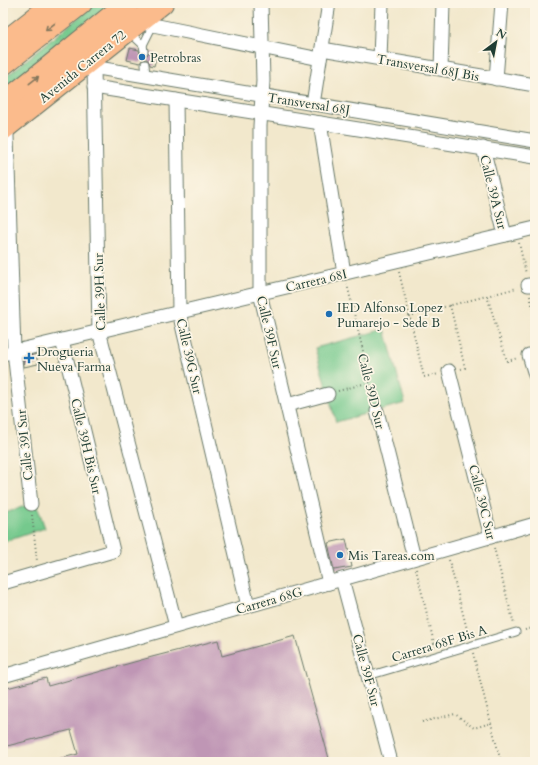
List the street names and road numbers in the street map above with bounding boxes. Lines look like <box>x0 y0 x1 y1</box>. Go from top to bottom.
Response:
street label: Avenida Carrera 72 <box>35 26 130 107</box>
street label: Transversal 68J Bis <box>375 50 480 86</box>
street label: Transversal 68J <box>266 89 351 119</box>
street label: Calle 39A Sur <box>475 153 511 232</box>
street label: Calle 39H Sur <box>90 253 110 331</box>
street label: Carrera 68I <box>284 265 349 297</box>
street label: Calle 39F Sur <box>252 294 286 371</box>
street label: Calle 39G Sur <box>172 317 207 396</box>
street label: Calle 39D Sur <box>353 352 389 431</box>
street label: Calle 39H Bis Sur <box>66 396 106 496</box>
street label: Calle 39I Sur <box>12 408 38 481</box>
street label: Calle 39C Sur <box>464 463 500 542</box>
street label: Carrera 68G <box>234 583 305 619</box>
street label: Carrera 68F Bis A <box>390 621 490 667</box>
street label: Calle 39F Sur <box>348 632 384 709</box>

